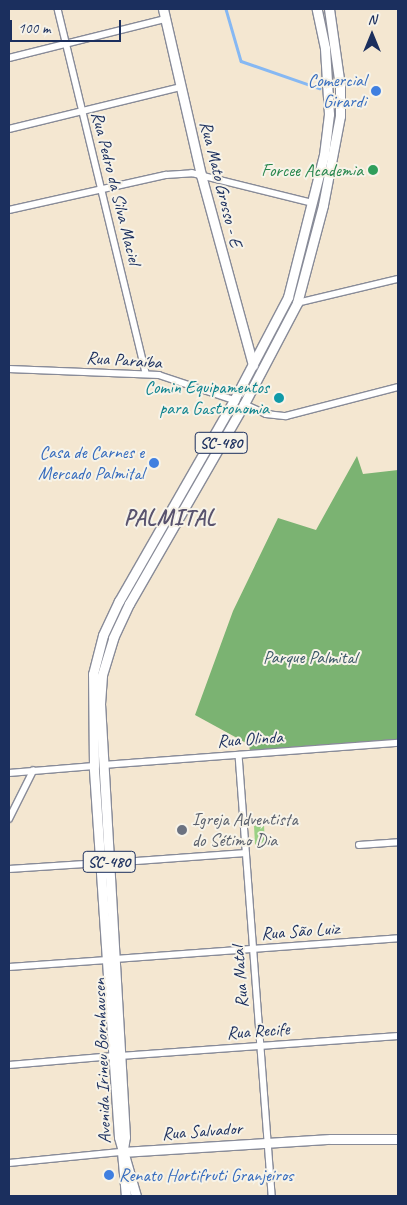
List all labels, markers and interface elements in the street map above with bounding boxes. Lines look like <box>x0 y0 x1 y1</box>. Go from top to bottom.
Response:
scale bar <box>12 10 124 42</box>
north arrow <box>347 10 397 60</box>
text: N <box>368 11 376 28</box>
text: 100 m <box>18 19 50 38</box>
place label: Comercial Girardi <box>308 70 366 112</box>
marker: Comercial Girardi <box>370 85 382 97</box>
street label: Rua Pedro da Silva Maciel <box>86 109 146 267</box>
street label: Rua Mato Grosso - E <box>195 119 247 249</box>
place label: Forcee Academia <box>262 159 363 181</box>
marker: Forcee Academia <box>367 164 379 176</box>
street label: Rua Paraíba <box>86 347 162 373</box>
place label: Comin Equipamentos para Gastronomia <box>145 377 269 419</box>
marker: Comin Equipamentos para Gastronomia <box>273 392 285 404</box>
road number: SC-480 <box>194 429 248 456</box>
place label: Casa de Carnes e Mercado Palmital <box>38 442 144 484</box>
marker: Casa de Carnes e Mercado Palmital <box>148 457 160 469</box>
district label: PALMITAL <box>123 506 217 532</box>
park label: Parque Palmital <box>263 646 357 668</box>
street label: Rua Olinda <box>217 726 283 752</box>
place label: Igreja Adventista do Sétimo Dia <box>192 809 298 852</box>
marker: Igreja Adventista do Sétimo Dia <box>176 824 188 836</box>
road number: SC-480 <box>82 849 136 876</box>
street label: Rua São Luiz <box>261 918 339 944</box>
street label: Rua Natal <box>227 945 253 1009</box>
street label: Avenida Irineu Bornhausen <box>88 978 116 1144</box>
street label: Rua Recife <box>226 1018 290 1044</box>
street label: Rua Salvador <box>161 1117 243 1145</box>
place label: Renato Hortifruti Granjeiros <box>119 1164 294 1186</box>
marker: Renato Hortifruti Granjeiros <box>103 1169 115 1181</box>

